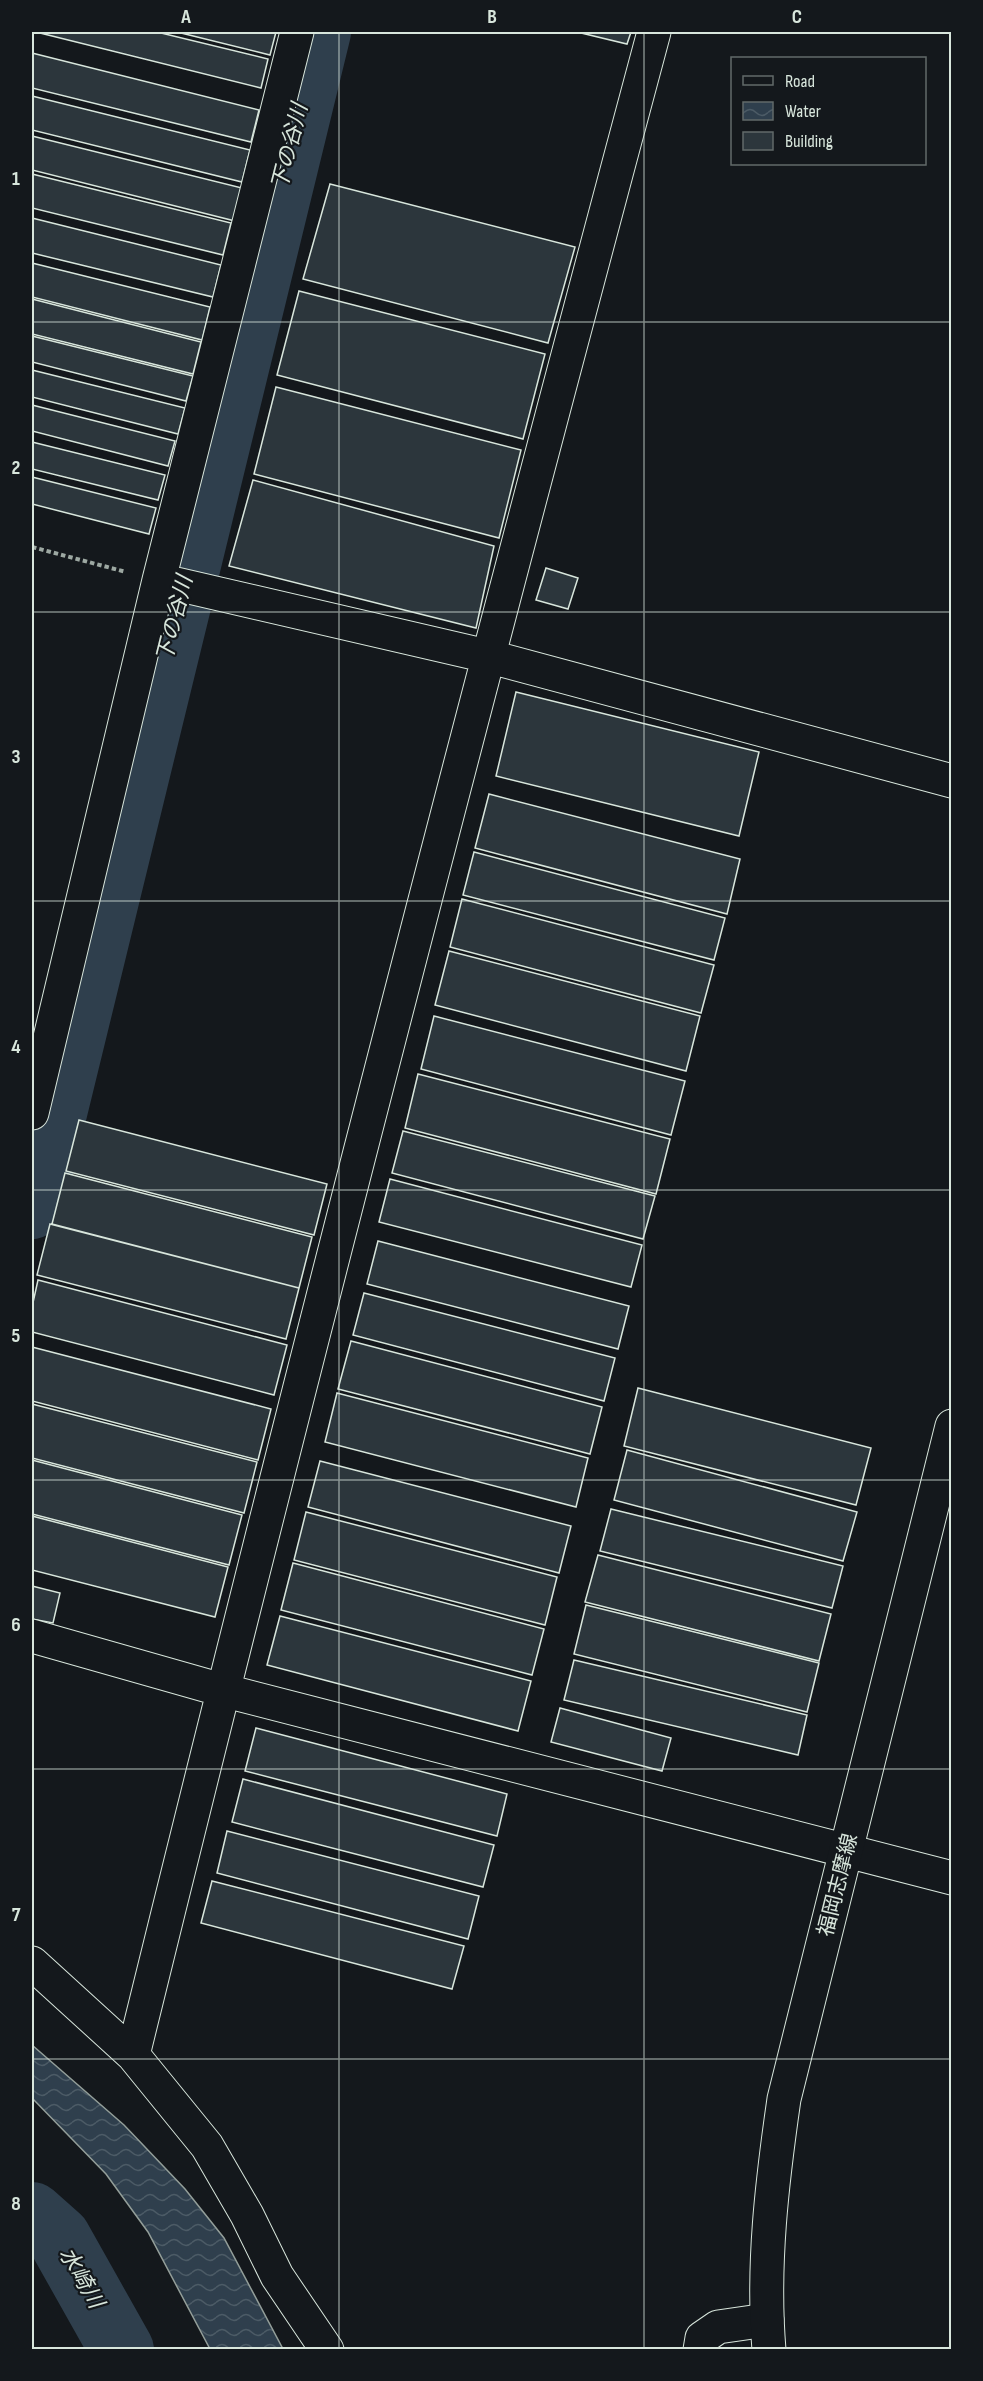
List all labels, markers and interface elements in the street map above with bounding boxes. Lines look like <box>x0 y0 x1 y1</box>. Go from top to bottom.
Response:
text: A <box>180 5 191 29</box>
text: B <box>487 5 497 29</box>
text: C <box>792 5 802 29</box>
legend <box>731 57 926 165</box>
text: Road <box>785 71 815 92</box>
water label: 下の谷川 <box>266 99 314 193</box>
text: Water <box>785 101 821 122</box>
text: Building <box>785 131 833 152</box>
text: 1 <box>12 167 20 191</box>
text: 2 <box>12 456 20 480</box>
water label: 下の谷川 <box>151 571 199 665</box>
text: 3 <box>12 745 21 769</box>
text: 4 <box>11 1035 21 1059</box>
text: 5 <box>12 1324 21 1348</box>
text: 6 <box>11 1613 21 1637</box>
street label: 福岡志摩線 <box>813 1831 863 1939</box>
text: 7 <box>12 1903 21 1927</box>
text: 8 <box>11 2192 21 2216</box>
water label: 水崎川 <box>53 2243 110 2315</box>

